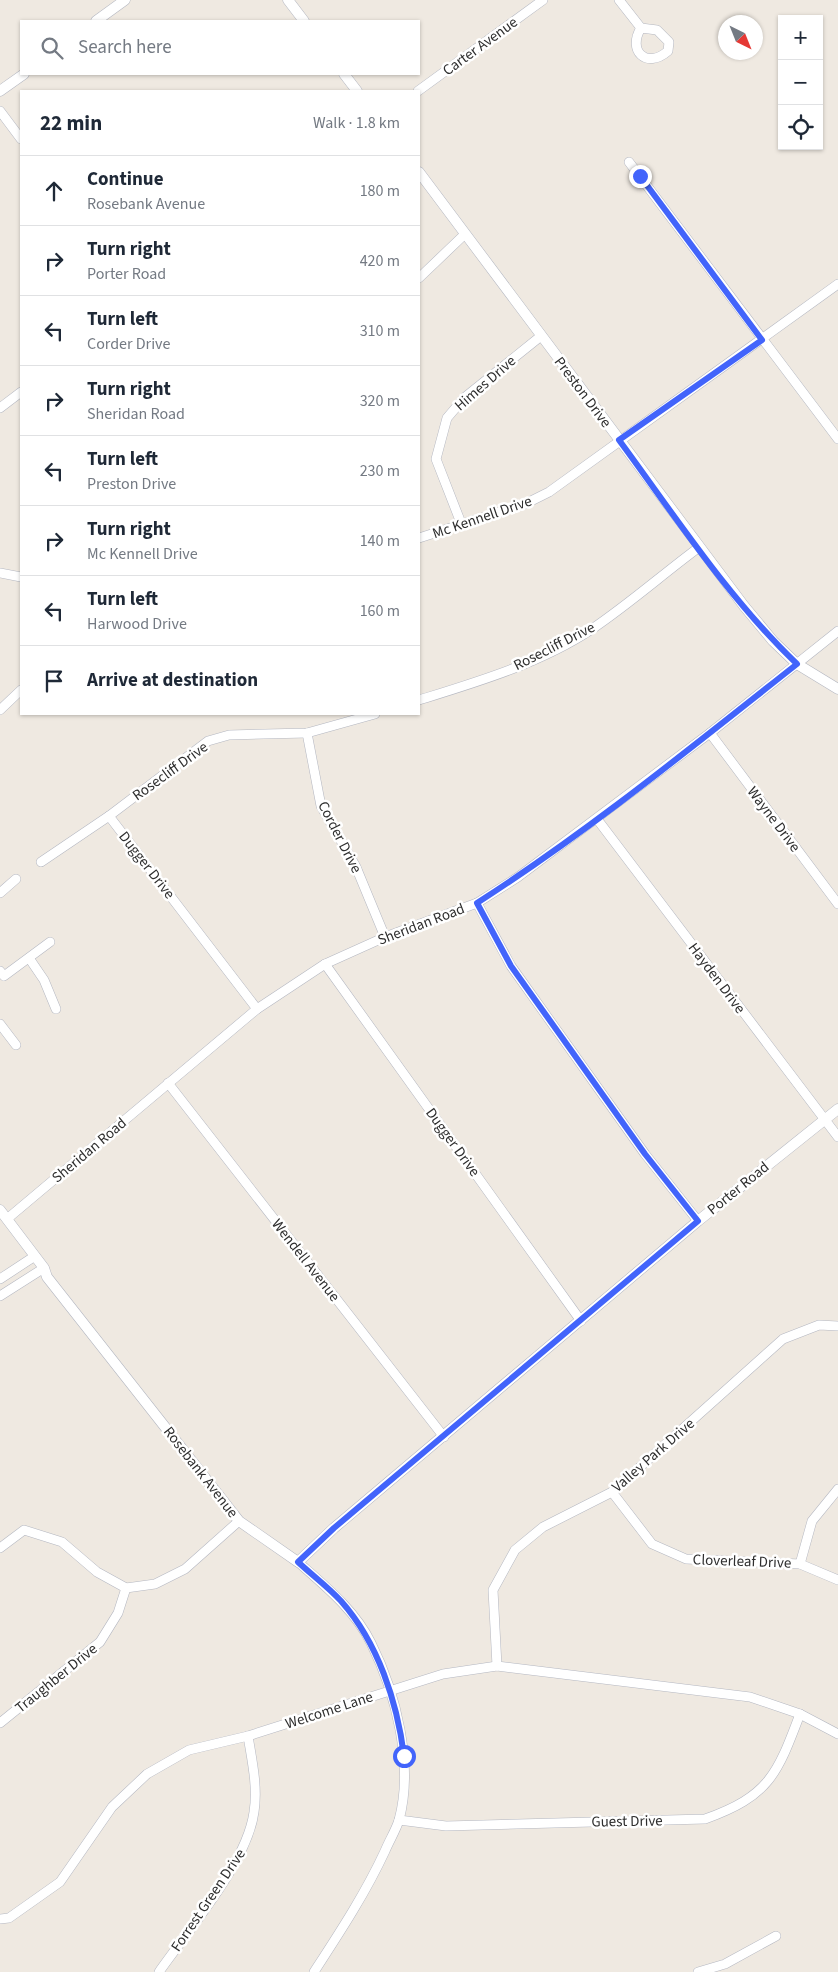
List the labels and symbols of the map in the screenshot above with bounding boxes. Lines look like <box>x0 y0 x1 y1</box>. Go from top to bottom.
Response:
street label: Carter Avenue <box>438 12 522 81</box>
north arrow <box>718 15 763 60</box>
route end <box>629 165 652 188</box>
street label: Himes Drive <box>450 351 521 416</box>
street label: Preston Drive <box>549 353 616 432</box>
street label: Mc Kennell Drive <box>430 491 535 544</box>
street label: Rosecliff Drive <box>510 617 599 676</box>
street label: Rosecliff Drive <box>128 737 212 806</box>
street label: Wayne Drive <box>742 782 805 856</box>
street label: Corder Drive <box>312 798 367 877</box>
street label: Dugger Drive <box>114 827 180 903</box>
street label: Sheridan Road <box>375 898 468 951</box>
street label: Hayden Drive <box>683 939 750 1018</box>
street label: Dugger Drive <box>420 1104 485 1181</box>
street label: Sheridan Road <box>47 1113 131 1188</box>
street label: Porter Road <box>703 1157 774 1220</box>
street label: Wendell Avenue <box>267 1214 345 1306</box>
street label: Valley Park Drive <box>607 1413 699 1497</box>
street label: Rosebank Avenue <box>158 1422 243 1522</box>
street label: Cloverleaf Drive <box>692 1549 792 1574</box>
street label: Traughber Drive <box>11 1639 102 1718</box>
street label: Welcome Lane <box>283 1686 376 1735</box>
route start <box>393 1745 416 1768</box>
street label: Guest Drive <box>591 1810 663 1833</box>
street label: Forrest Green Drive <box>166 1845 251 1956</box>

